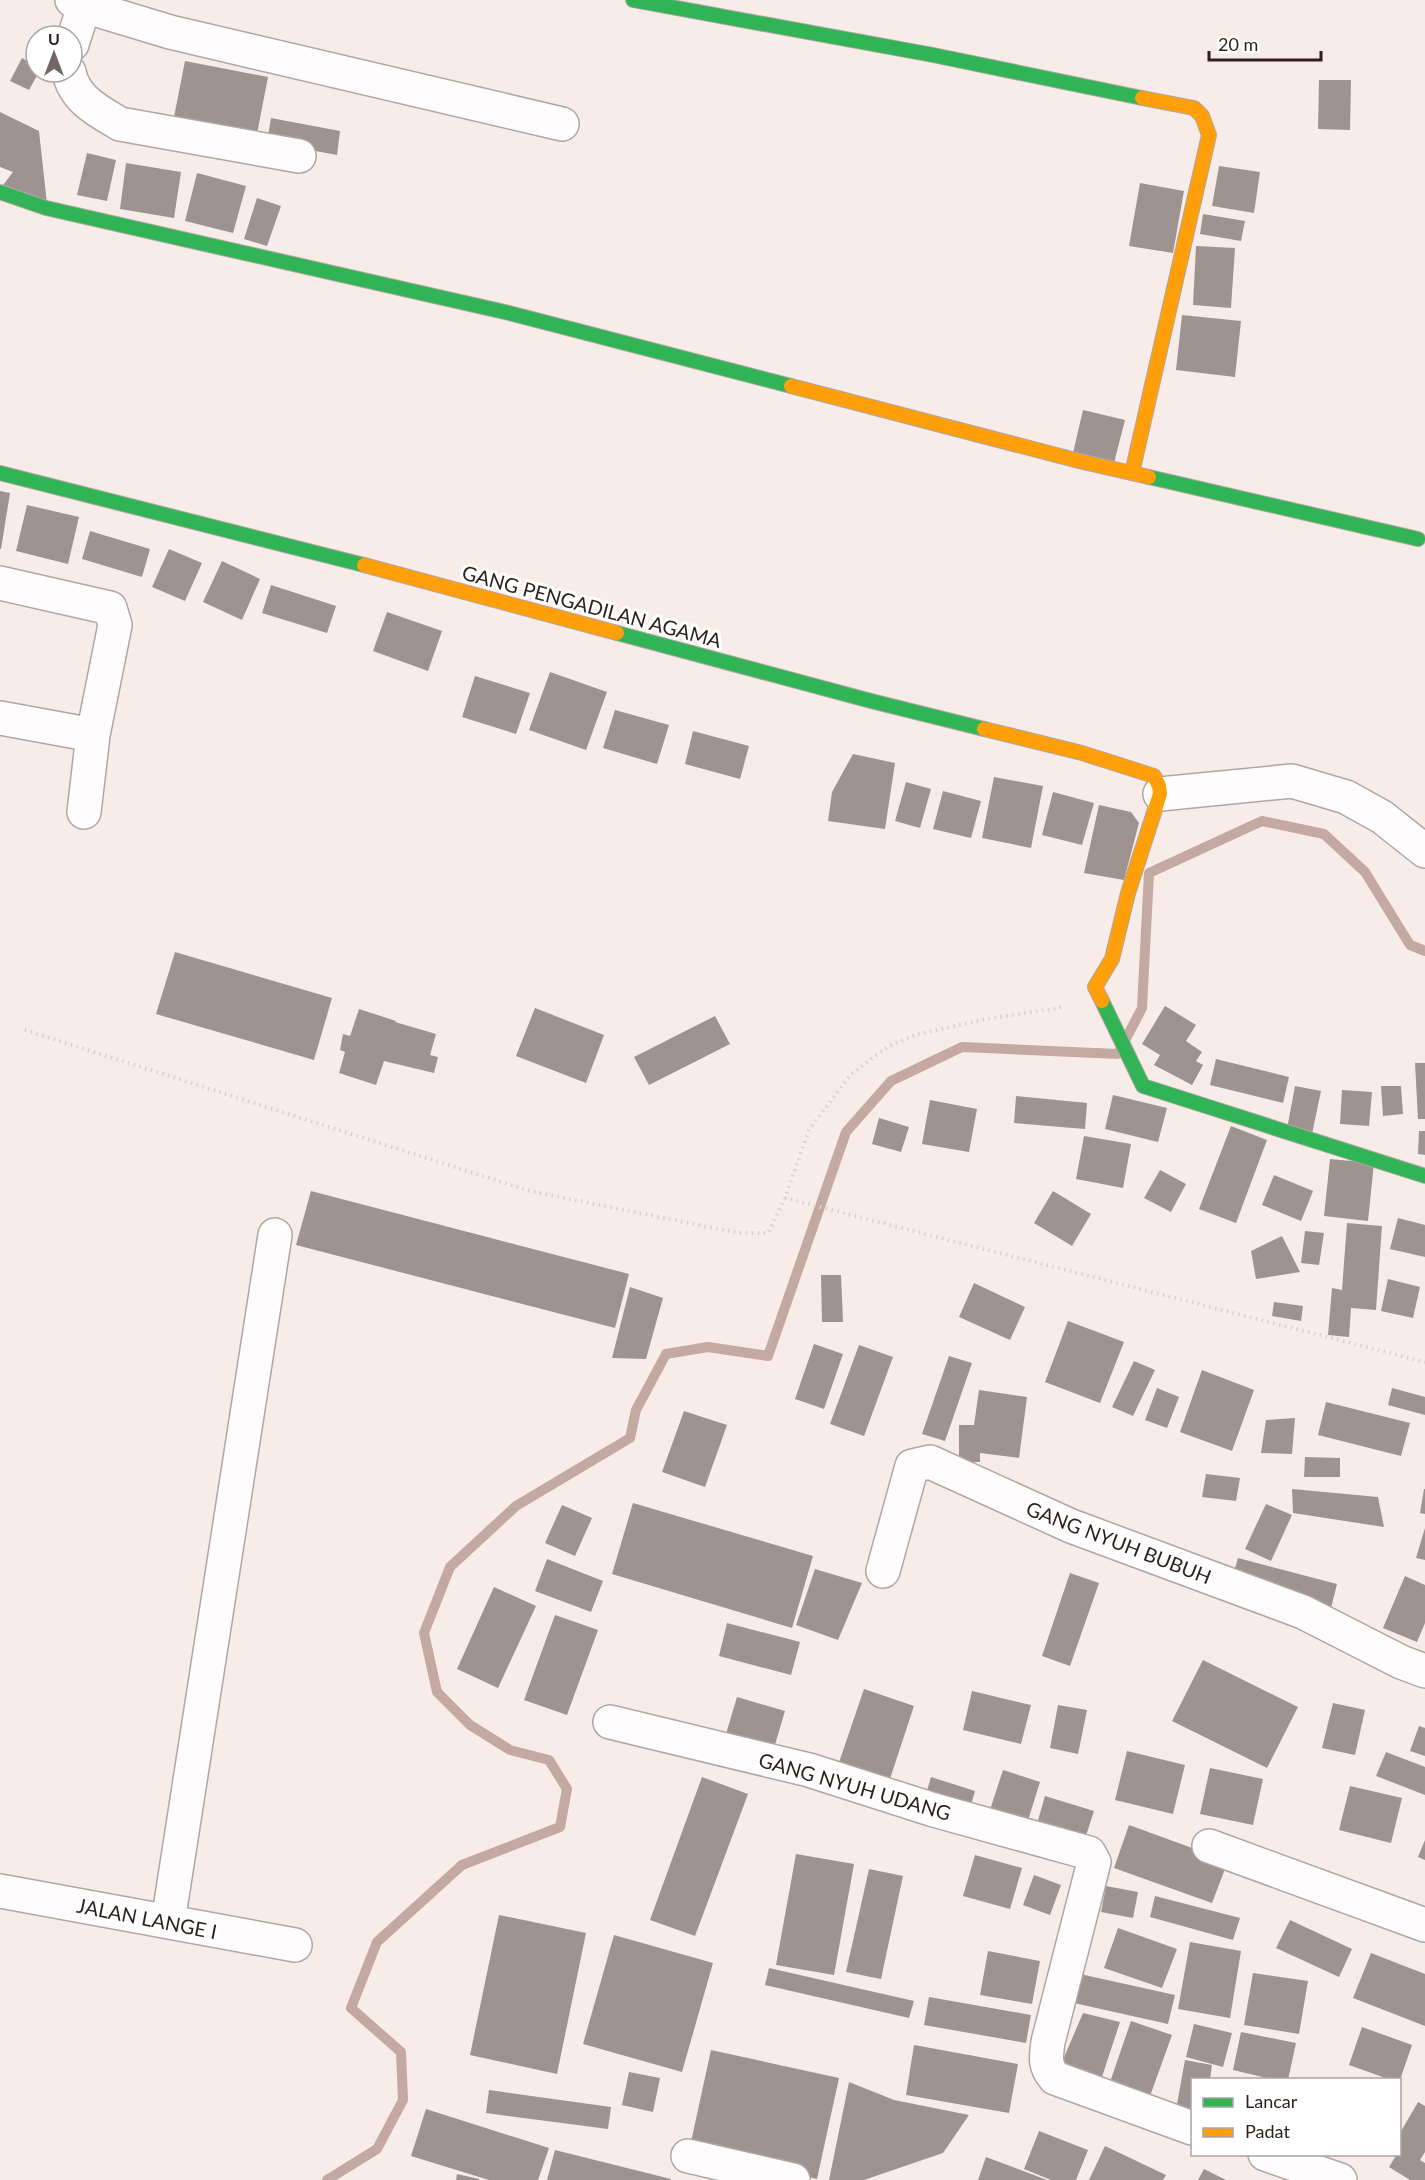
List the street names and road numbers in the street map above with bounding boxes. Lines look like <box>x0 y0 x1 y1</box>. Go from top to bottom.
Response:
street label: GANG PENGADILAN AGAMA <box>460 560 725 652</box>
street label: GANG NYUH BUBUH <box>1023 1496 1215 1588</box>
street label: GANG NYUH UDANG <box>756 1747 954 1825</box>
street label: JALAN LANGE I <box>75 1893 219 1943</box>

